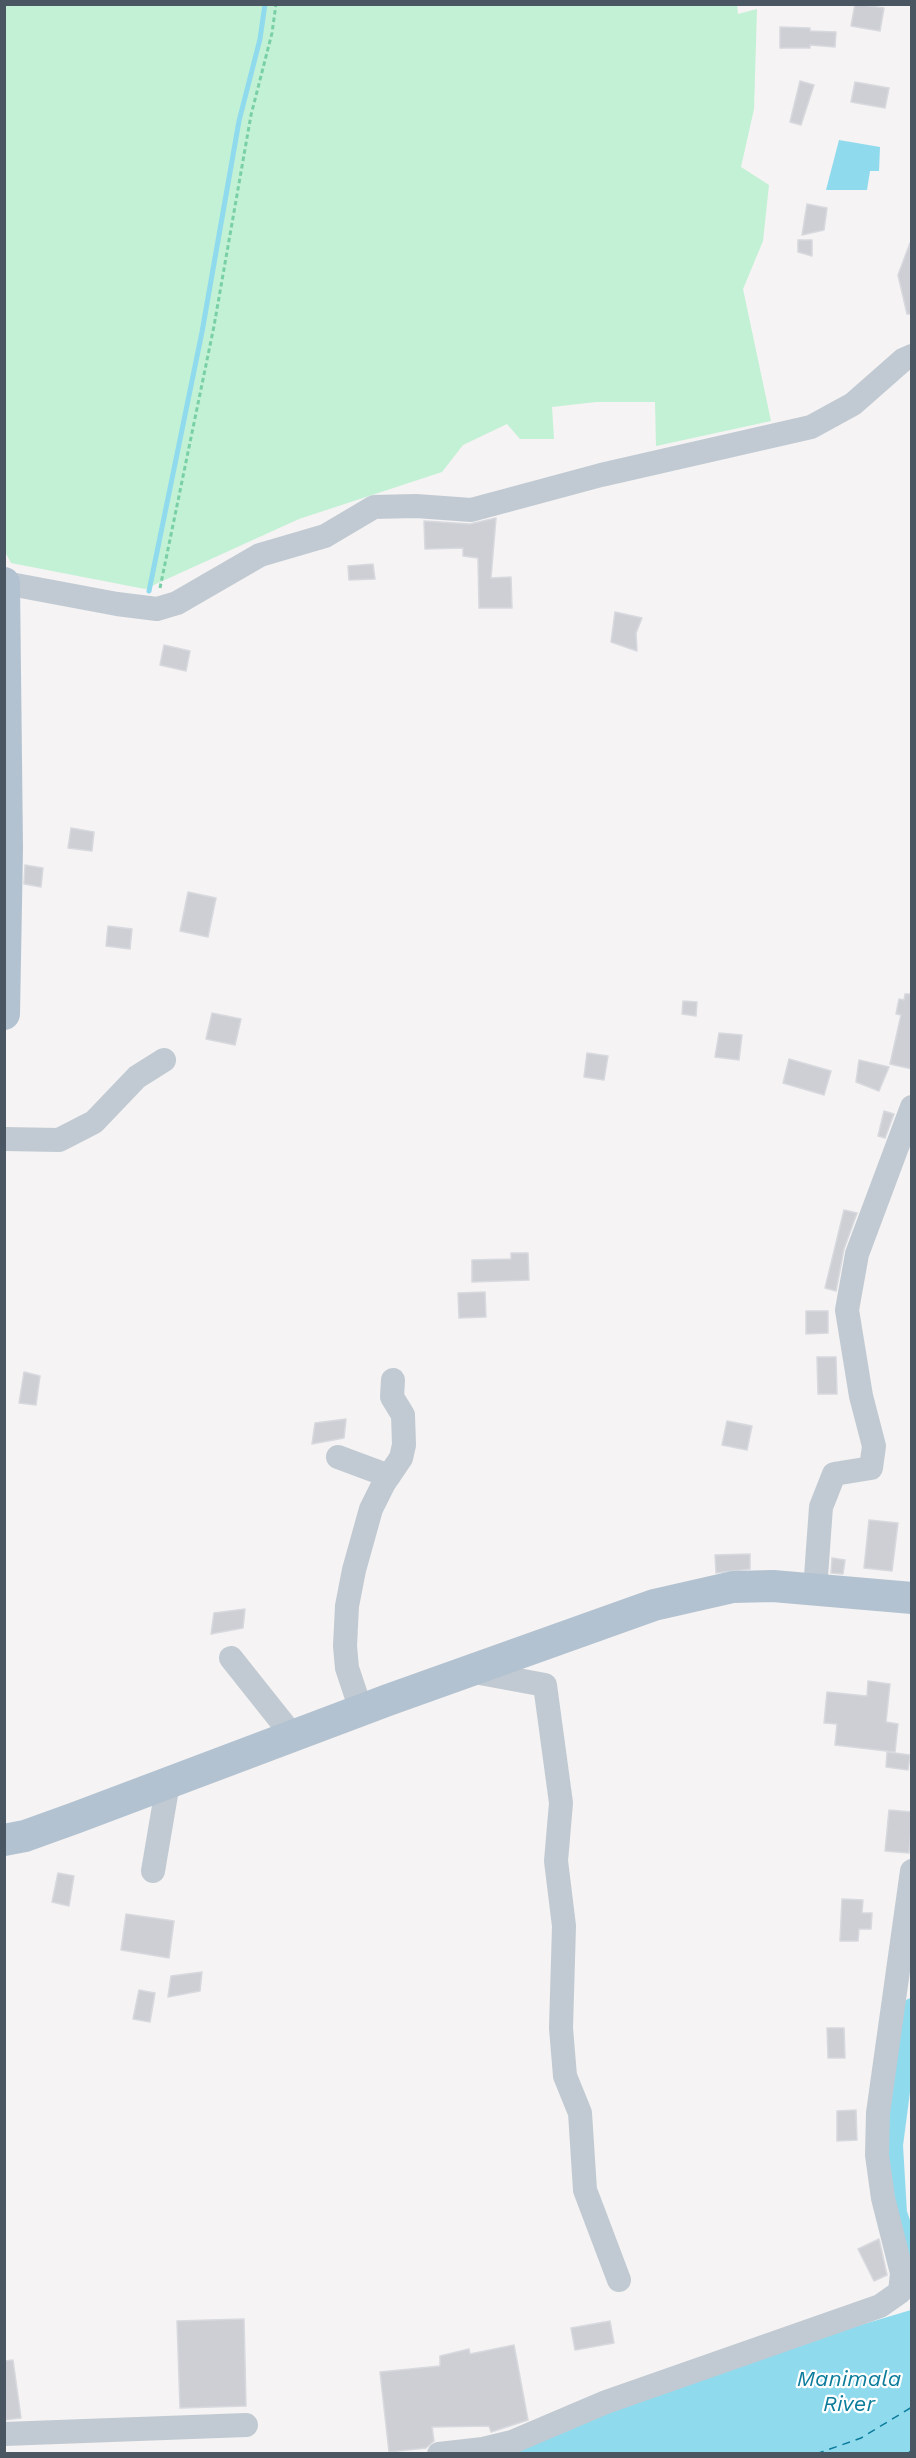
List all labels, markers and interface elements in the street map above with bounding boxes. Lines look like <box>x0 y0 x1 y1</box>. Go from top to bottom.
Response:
water label: Manimala River <box>797 2367 901 2418</box>

